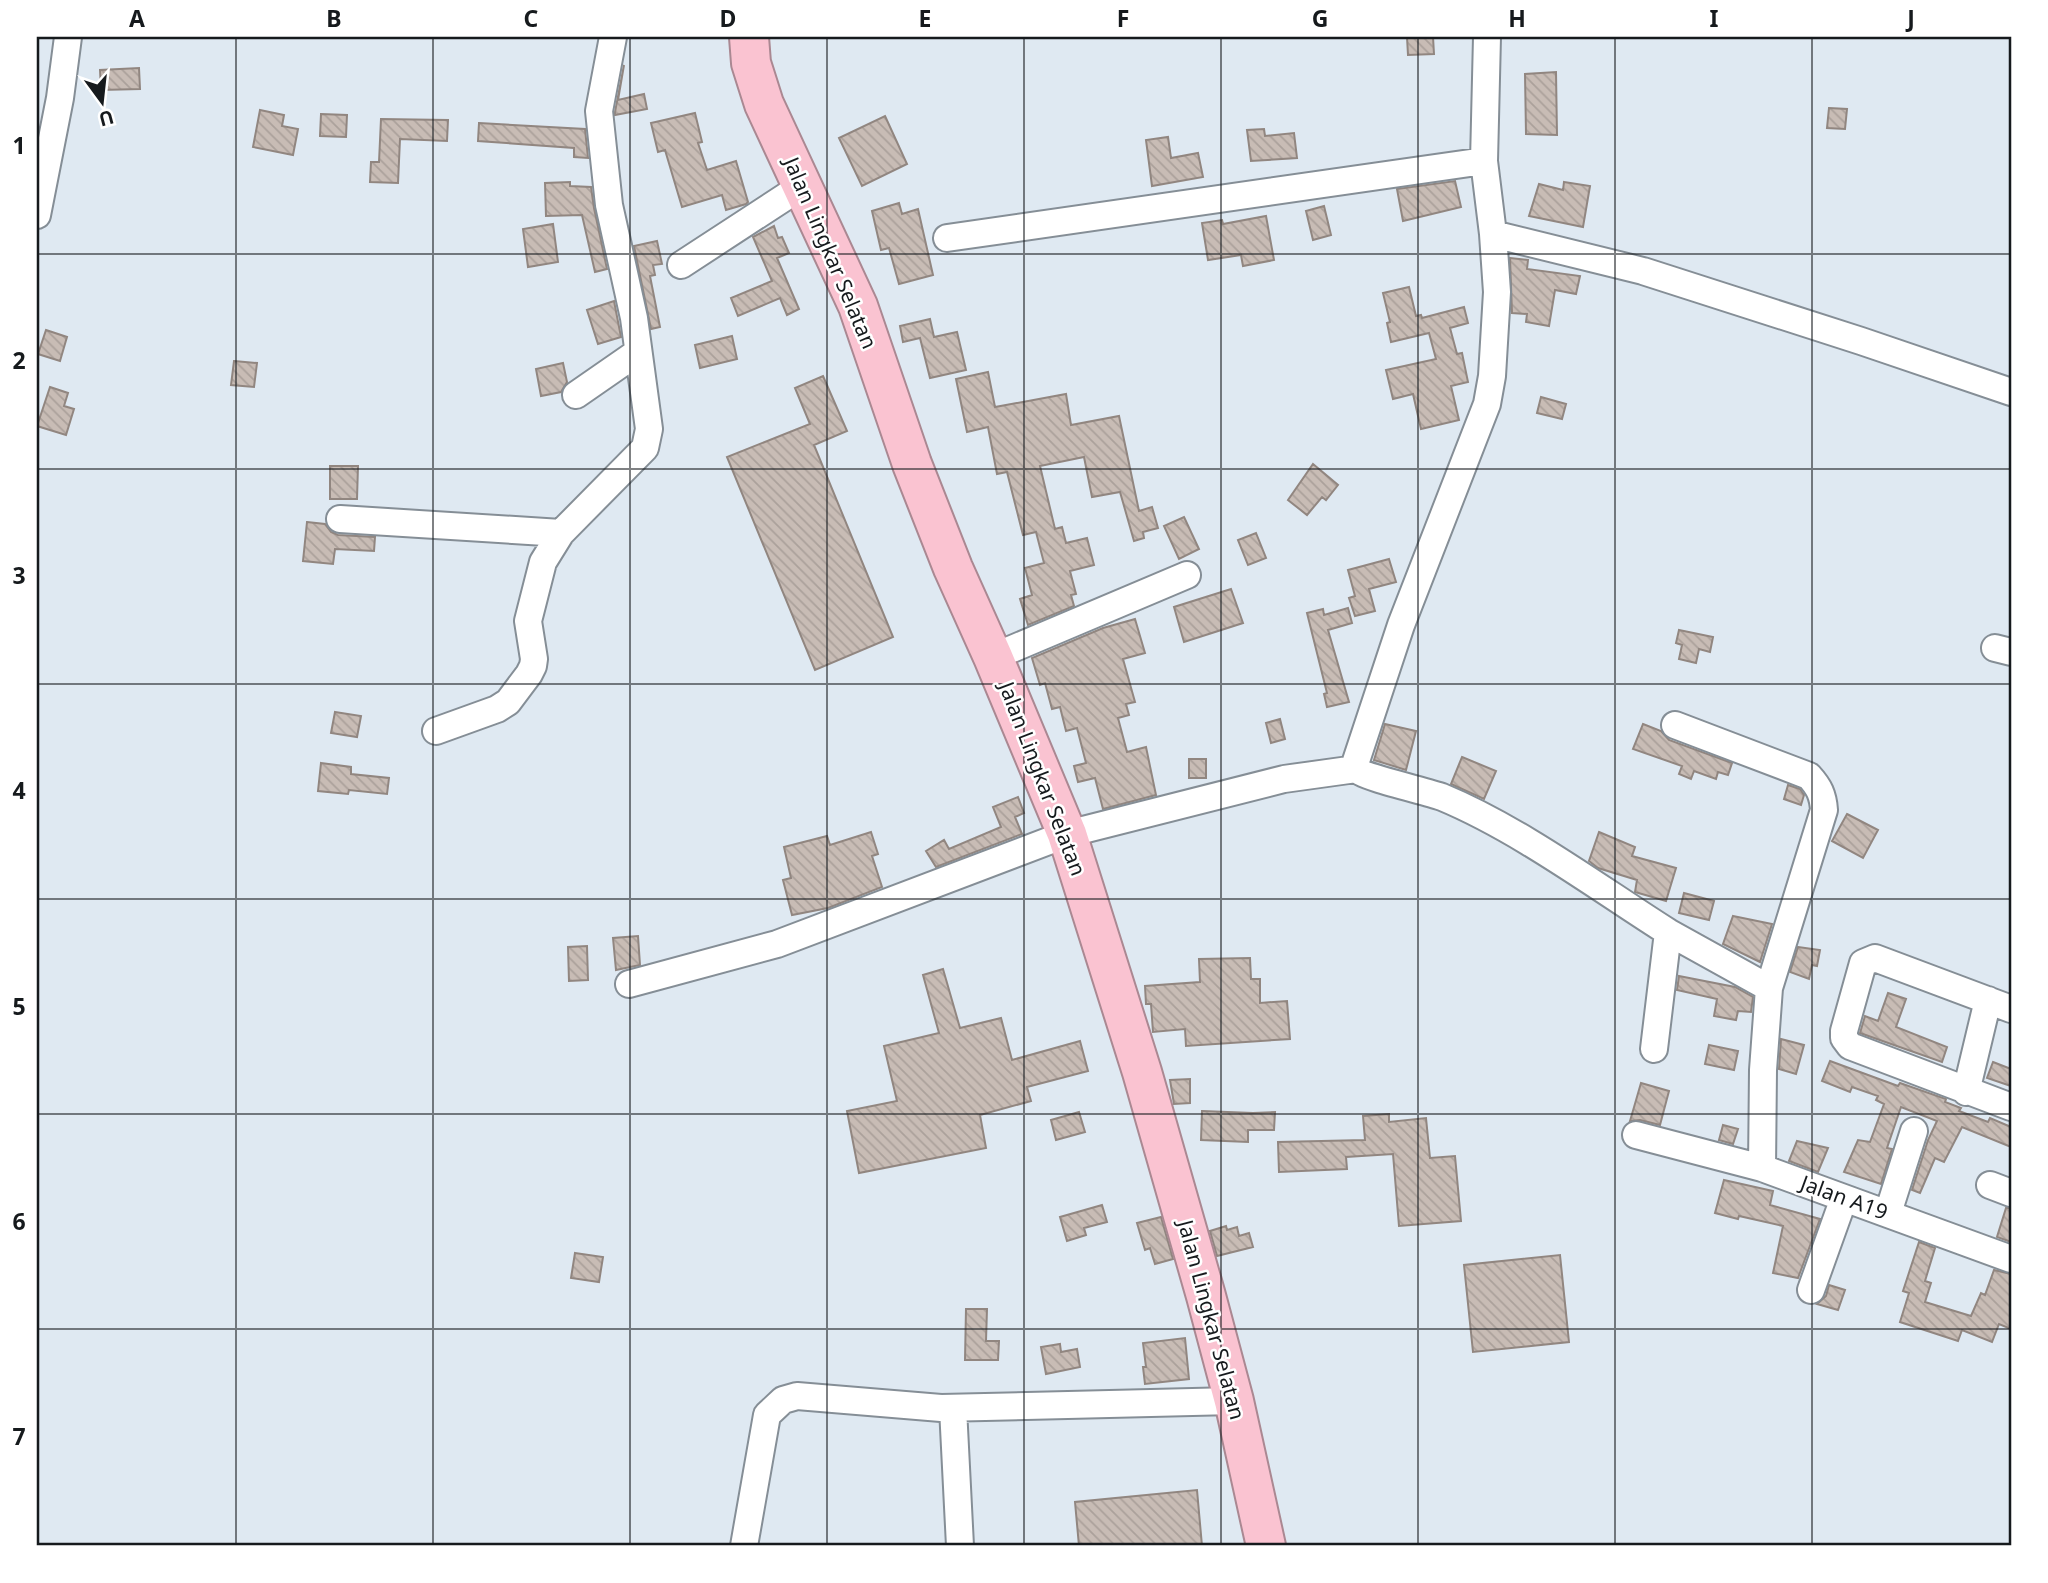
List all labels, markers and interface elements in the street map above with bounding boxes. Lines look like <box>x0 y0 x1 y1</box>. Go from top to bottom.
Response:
text: A <box>129 2 145 34</box>
text: B <box>326 2 342 34</box>
text: C <box>524 2 539 34</box>
text: D <box>720 2 736 34</box>
text: E <box>919 2 931 34</box>
text: F <box>1117 2 1129 34</box>
text: G <box>1312 2 1328 34</box>
text: H <box>1508 2 1526 34</box>
text: I <box>1710 2 1719 34</box>
text: J <box>1905 2 1915 34</box>
north arrow <box>66 66 136 136</box>
text: U <box>96 104 117 133</box>
text: 1 <box>12 129 26 161</box>
street label: Jalan Lingkar Selatan <box>777 151 884 353</box>
text: 2 <box>12 344 26 376</box>
text: 3 <box>12 559 26 591</box>
street label: Jalan Lingkar Selatan <box>992 676 1093 880</box>
text: 4 <box>12 774 26 806</box>
text: 5 <box>12 990 26 1022</box>
street label: Jalan A19 <box>1795 1168 1892 1226</box>
text: 6 <box>12 1205 26 1237</box>
street label: Jalan Lingkar Selatan <box>1171 1215 1252 1423</box>
text: 7 <box>12 1420 26 1452</box>

